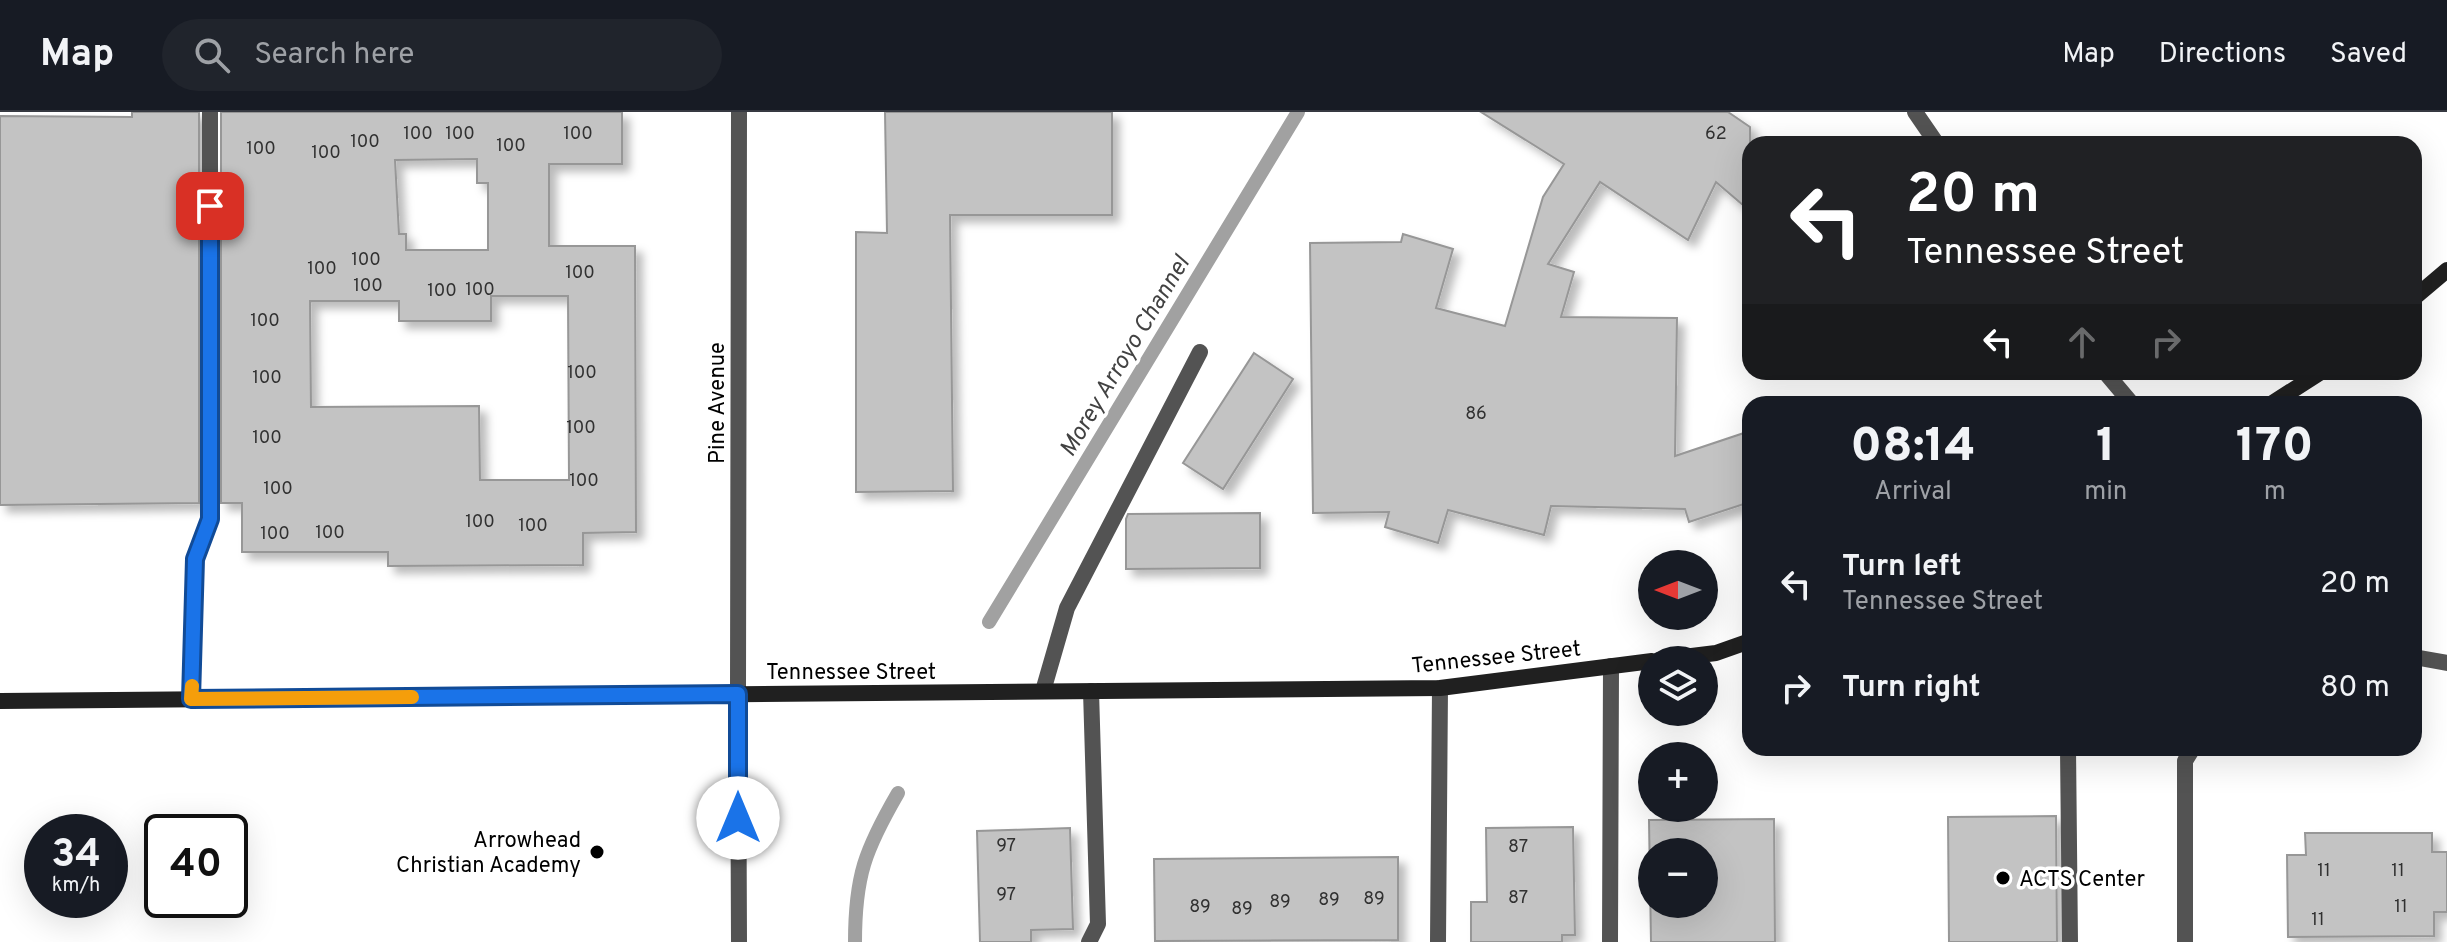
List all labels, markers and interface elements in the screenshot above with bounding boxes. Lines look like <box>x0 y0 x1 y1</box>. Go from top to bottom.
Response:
search box <box>162 19 722 91</box>
text: Map <box>40 31 114 80</box>
icon: search <box>190 33 234 77</box>
text: Search here <box>254 37 414 74</box>
text: Map <box>2062 37 2115 73</box>
text: Directions <box>2159 37 2286 73</box>
text: Saved <box>2330 37 2407 73</box>
house number: 100 <box>403 123 433 146</box>
house number: 100 <box>445 123 475 146</box>
house number: 100 <box>563 123 593 146</box>
house number: 62 <box>1705 123 1727 146</box>
house number: 100 <box>350 131 380 154</box>
house number: 100 <box>496 135 526 158</box>
house number: 100 <box>246 138 276 161</box>
house number: 100 <box>311 142 341 165</box>
text: 20 m <box>1906 162 2040 232</box>
icon: left <box>1774 168 1878 272</box>
pin <box>176 172 244 240</box>
icon: arrive <box>188 184 232 228</box>
text: Tennessee Street <box>1906 231 2184 277</box>
house number: 100 <box>351 249 381 272</box>
water label: Morey Arroyo Channel <box>1054 250 1198 463</box>
house number: 100 <box>307 258 337 281</box>
house number: 100 <box>565 262 595 285</box>
house number: 100 <box>353 275 383 298</box>
house number: 100 <box>465 279 495 302</box>
house number: 100 <box>427 280 457 303</box>
house number: 100 <box>250 310 280 333</box>
icon: left <box>1976 320 2020 364</box>
icon: ahead <box>2060 320 2104 364</box>
icon: right <box>2144 320 2188 364</box>
street label: Pine Avenue <box>705 342 732 464</box>
house number: 100 <box>567 362 597 385</box>
house number: 100 <box>252 367 282 390</box>
house number: 86 <box>1465 403 1487 426</box>
house number: 100 <box>566 417 596 440</box>
text: 08:14 <box>1850 418 1976 478</box>
text: 1 <box>2096 418 2116 478</box>
text: 170 <box>2236 418 2314 478</box>
house number: 100 <box>252 427 282 450</box>
house number: 100 <box>569 470 599 493</box>
text: Arrival <box>1874 476 1952 509</box>
text: min <box>2084 476 2127 509</box>
text: m <box>2264 476 2286 509</box>
house number: 100 <box>263 478 293 501</box>
house number: 100 <box>465 511 495 534</box>
house number: 100 <box>518 515 548 538</box>
house number: 100 <box>315 522 345 545</box>
house number: 100 <box>260 523 290 546</box>
text: Turn left <box>1842 549 1962 586</box>
north arrow <box>1638 550 1718 630</box>
map controls <box>1638 550 1718 918</box>
icon: left <box>1774 562 1818 606</box>
text: 20 m <box>2320 566 2390 603</box>
text: Tennessee Street <box>1842 586 2043 619</box>
street label: Tennessee Street <box>1410 636 1582 681</box>
button: layers <box>1638 646 1718 726</box>
street label: Tennessee Street <box>766 660 936 687</box>
icon: right <box>1774 666 1818 710</box>
text: Turn right <box>1842 670 1980 707</box>
text: 80 m <box>2320 670 2390 707</box>
button: + <box>1638 742 1718 822</box>
position arrow <box>696 776 780 860</box>
speed limit sign: 40 <box>144 814 248 918</box>
place label: Arrowhead Christian Academy <box>396 828 581 880</box>
text: 34 <box>51 831 101 881</box>
house number: 97 <box>996 835 1016 858</box>
house number: 87 <box>1508 836 1528 859</box>
button: − <box>1638 838 1718 918</box>
marker: Arrowhead Christian Academy <box>588 843 606 861</box>
house number: 11 <box>2317 860 2331 883</box>
house number: 11 <box>2391 860 2405 883</box>
place label: ACTS Center <box>2019 867 2146 894</box>
marker: ACTS Center <box>1994 869 2012 887</box>
text: km/h <box>52 873 100 899</box>
house number: 97 <box>996 884 1016 907</box>
house number: 87 <box>1508 887 1528 910</box>
house number: 89 <box>1363 888 1385 911</box>
house number: 89 <box>1318 889 1340 912</box>
house number: 89 <box>1269 891 1291 914</box>
house number: 89 <box>1189 896 1211 919</box>
house number: 11 <box>2394 896 2408 919</box>
house number: 89 <box>1231 898 1253 921</box>
house number: 11 <box>2311 909 2325 932</box>

